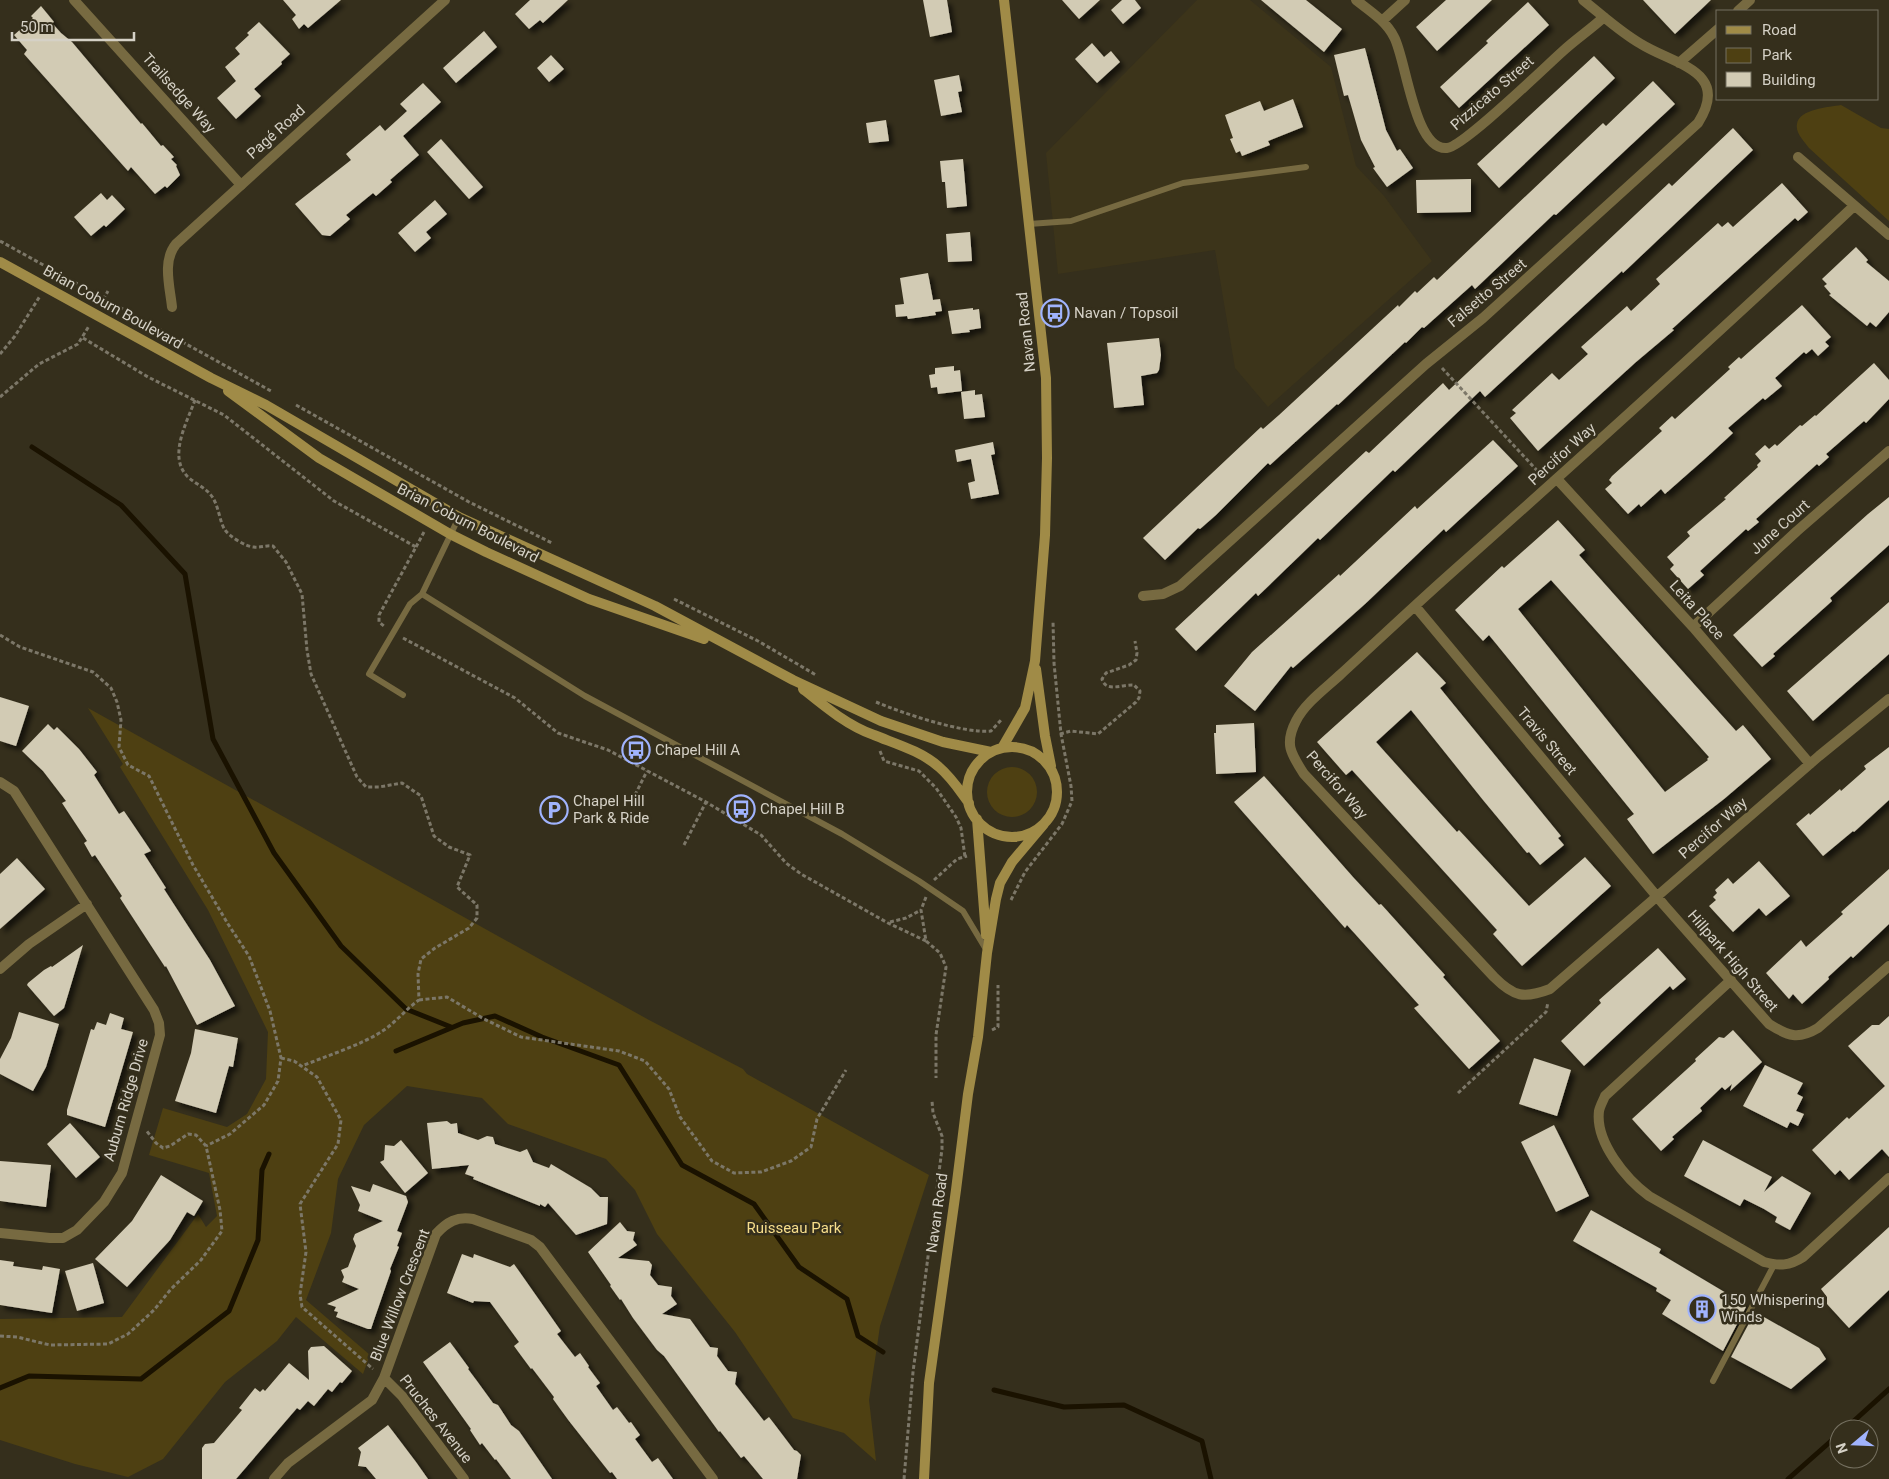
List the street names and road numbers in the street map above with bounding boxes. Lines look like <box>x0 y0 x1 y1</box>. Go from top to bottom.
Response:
street label: Trailsedge Way <box>138 49 220 137</box>
street label: Pizzicato Street <box>1447 52 1537 134</box>
street label: Pagé Road <box>243 101 309 163</box>
street label: Falsetto Street <box>1444 255 1530 331</box>
street label: Brian Coburn Boulevard <box>40 261 186 353</box>
street label: Navan Road <box>1013 291 1039 373</box>
street label: Percifor Way <box>1525 419 1599 489</box>
street label: Brian Coburn Boulevard <box>394 479 542 567</box>
street label: June Court <box>1747 496 1813 558</box>
street label: Leita Place <box>1666 577 1728 643</box>
street label: Travis Street <box>1513 703 1581 779</box>
street label: Percifor Way <box>1302 747 1372 823</box>
street label: Percifor Way <box>1675 793 1751 863</box>
street label: Hillpark High Street <box>1684 906 1782 1016</box>
street label: Auburn Ridge Drive <box>100 1036 152 1163</box>
street label: Navan Road <box>922 1172 952 1254</box>
street label: Blue Willow Crescent <box>366 1226 434 1364</box>
street label: Pruches Avenue <box>396 1371 476 1467</box>

